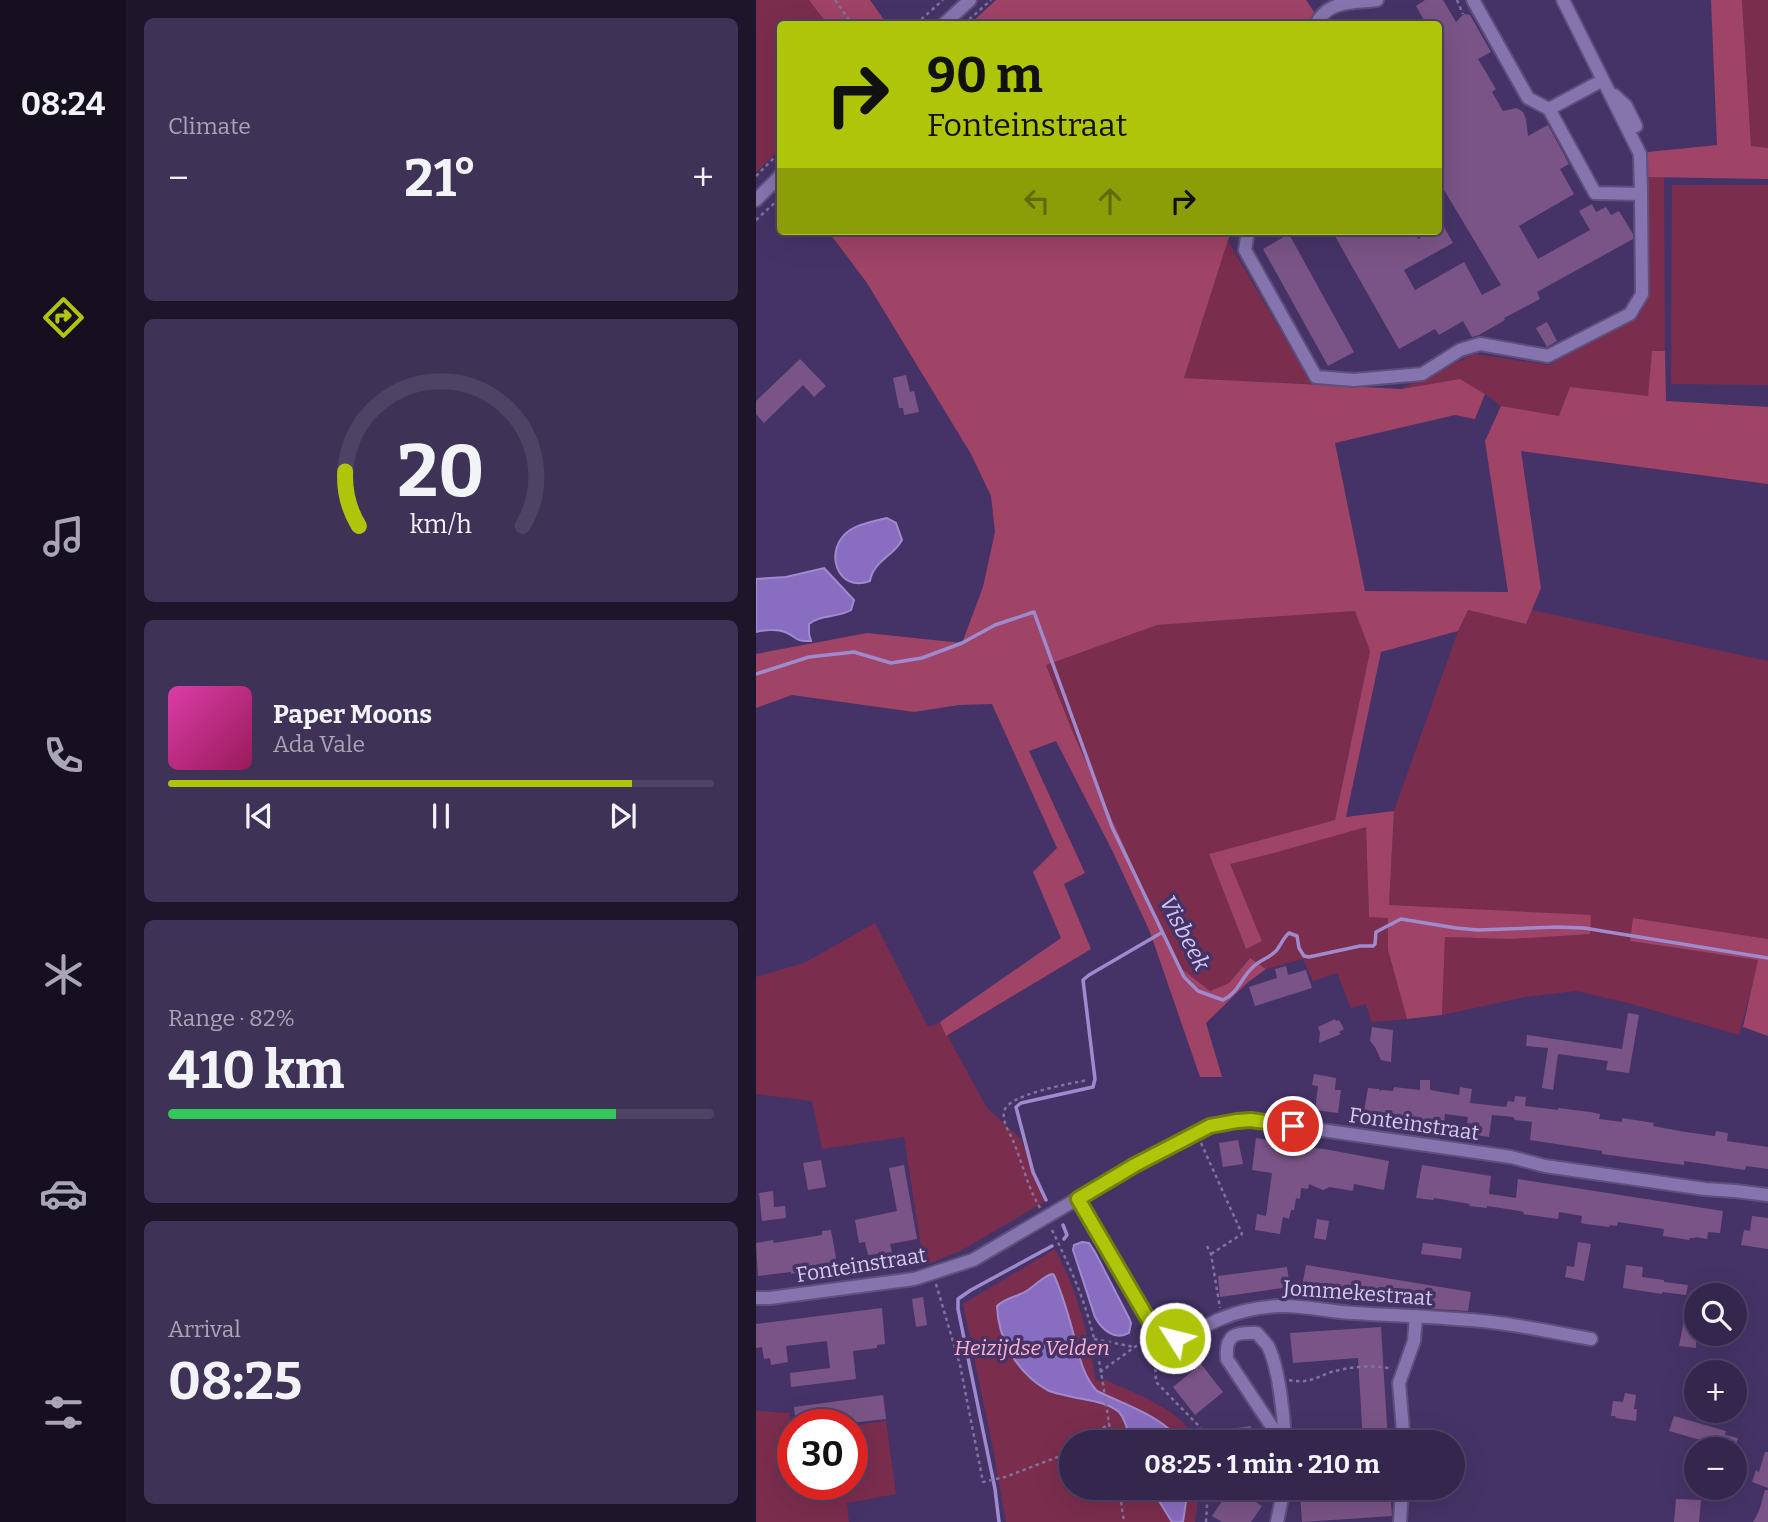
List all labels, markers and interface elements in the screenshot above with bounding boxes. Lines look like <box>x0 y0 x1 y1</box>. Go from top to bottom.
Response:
text: 90 m <box>927 46 1043 105</box>
icon: right <box>812 49 903 140</box>
text: 08:24 <box>21 85 105 123</box>
text: Fonteinstraat <box>927 106 1127 144</box>
text: Climate <box>168 112 251 140</box>
text: 21° <box>404 147 477 210</box>
text: − <box>168 155 189 201</box>
text: + <box>692 155 714 201</box>
icon: left <box>1018 182 1056 220</box>
icon: ahead <box>1091 182 1129 220</box>
icon: right <box>1164 182 1202 220</box>
icon: directions <box>39 293 88 342</box>
text: 20 <box>397 429 485 516</box>
text: km/h <box>410 510 472 540</box>
icon: music <box>39 512 88 561</box>
text: Paper Moons <box>273 699 432 730</box>
text: Ada Vale <box>273 730 365 758</box>
icon: phone <box>39 731 88 780</box>
icon: previous <box>240 797 278 835</box>
icon: pause <box>422 797 460 835</box>
icon: next <box>604 797 642 835</box>
water label: Visbeek <box>1154 891 1217 976</box>
icon: climate <box>39 950 88 999</box>
text: Range · 82% <box>168 1004 295 1032</box>
text: 410 km <box>168 1039 344 1102</box>
pin <box>1263 1096 1323 1156</box>
street label: Fonteinstraat <box>1347 1102 1481 1146</box>
icon: arrive <box>1274 1107 1312 1145</box>
icon: car <box>39 1169 88 1218</box>
street label: Fonteinstraat <box>794 1242 928 1288</box>
street label: Jommekestraat <box>1281 1275 1434 1311</box>
map controls <box>1684 1283 1747 1500</box>
button: search <box>1684 1283 1747 1346</box>
position arrow <box>1138 1301 1212 1375</box>
text: Arrival <box>168 1315 241 1343</box>
park label: Heizijdse Velden <box>954 1335 1110 1361</box>
text: 08:25 <box>168 1350 302 1413</box>
button: + <box>1684 1360 1747 1423</box>
icon: filters <box>39 1388 88 1437</box>
speed limit sign: 30 <box>777 1409 868 1500</box>
button: − <box>1684 1437 1747 1500</box>
text: 08:25 · 1 min · 210 m <box>1144 1449 1380 1480</box>

